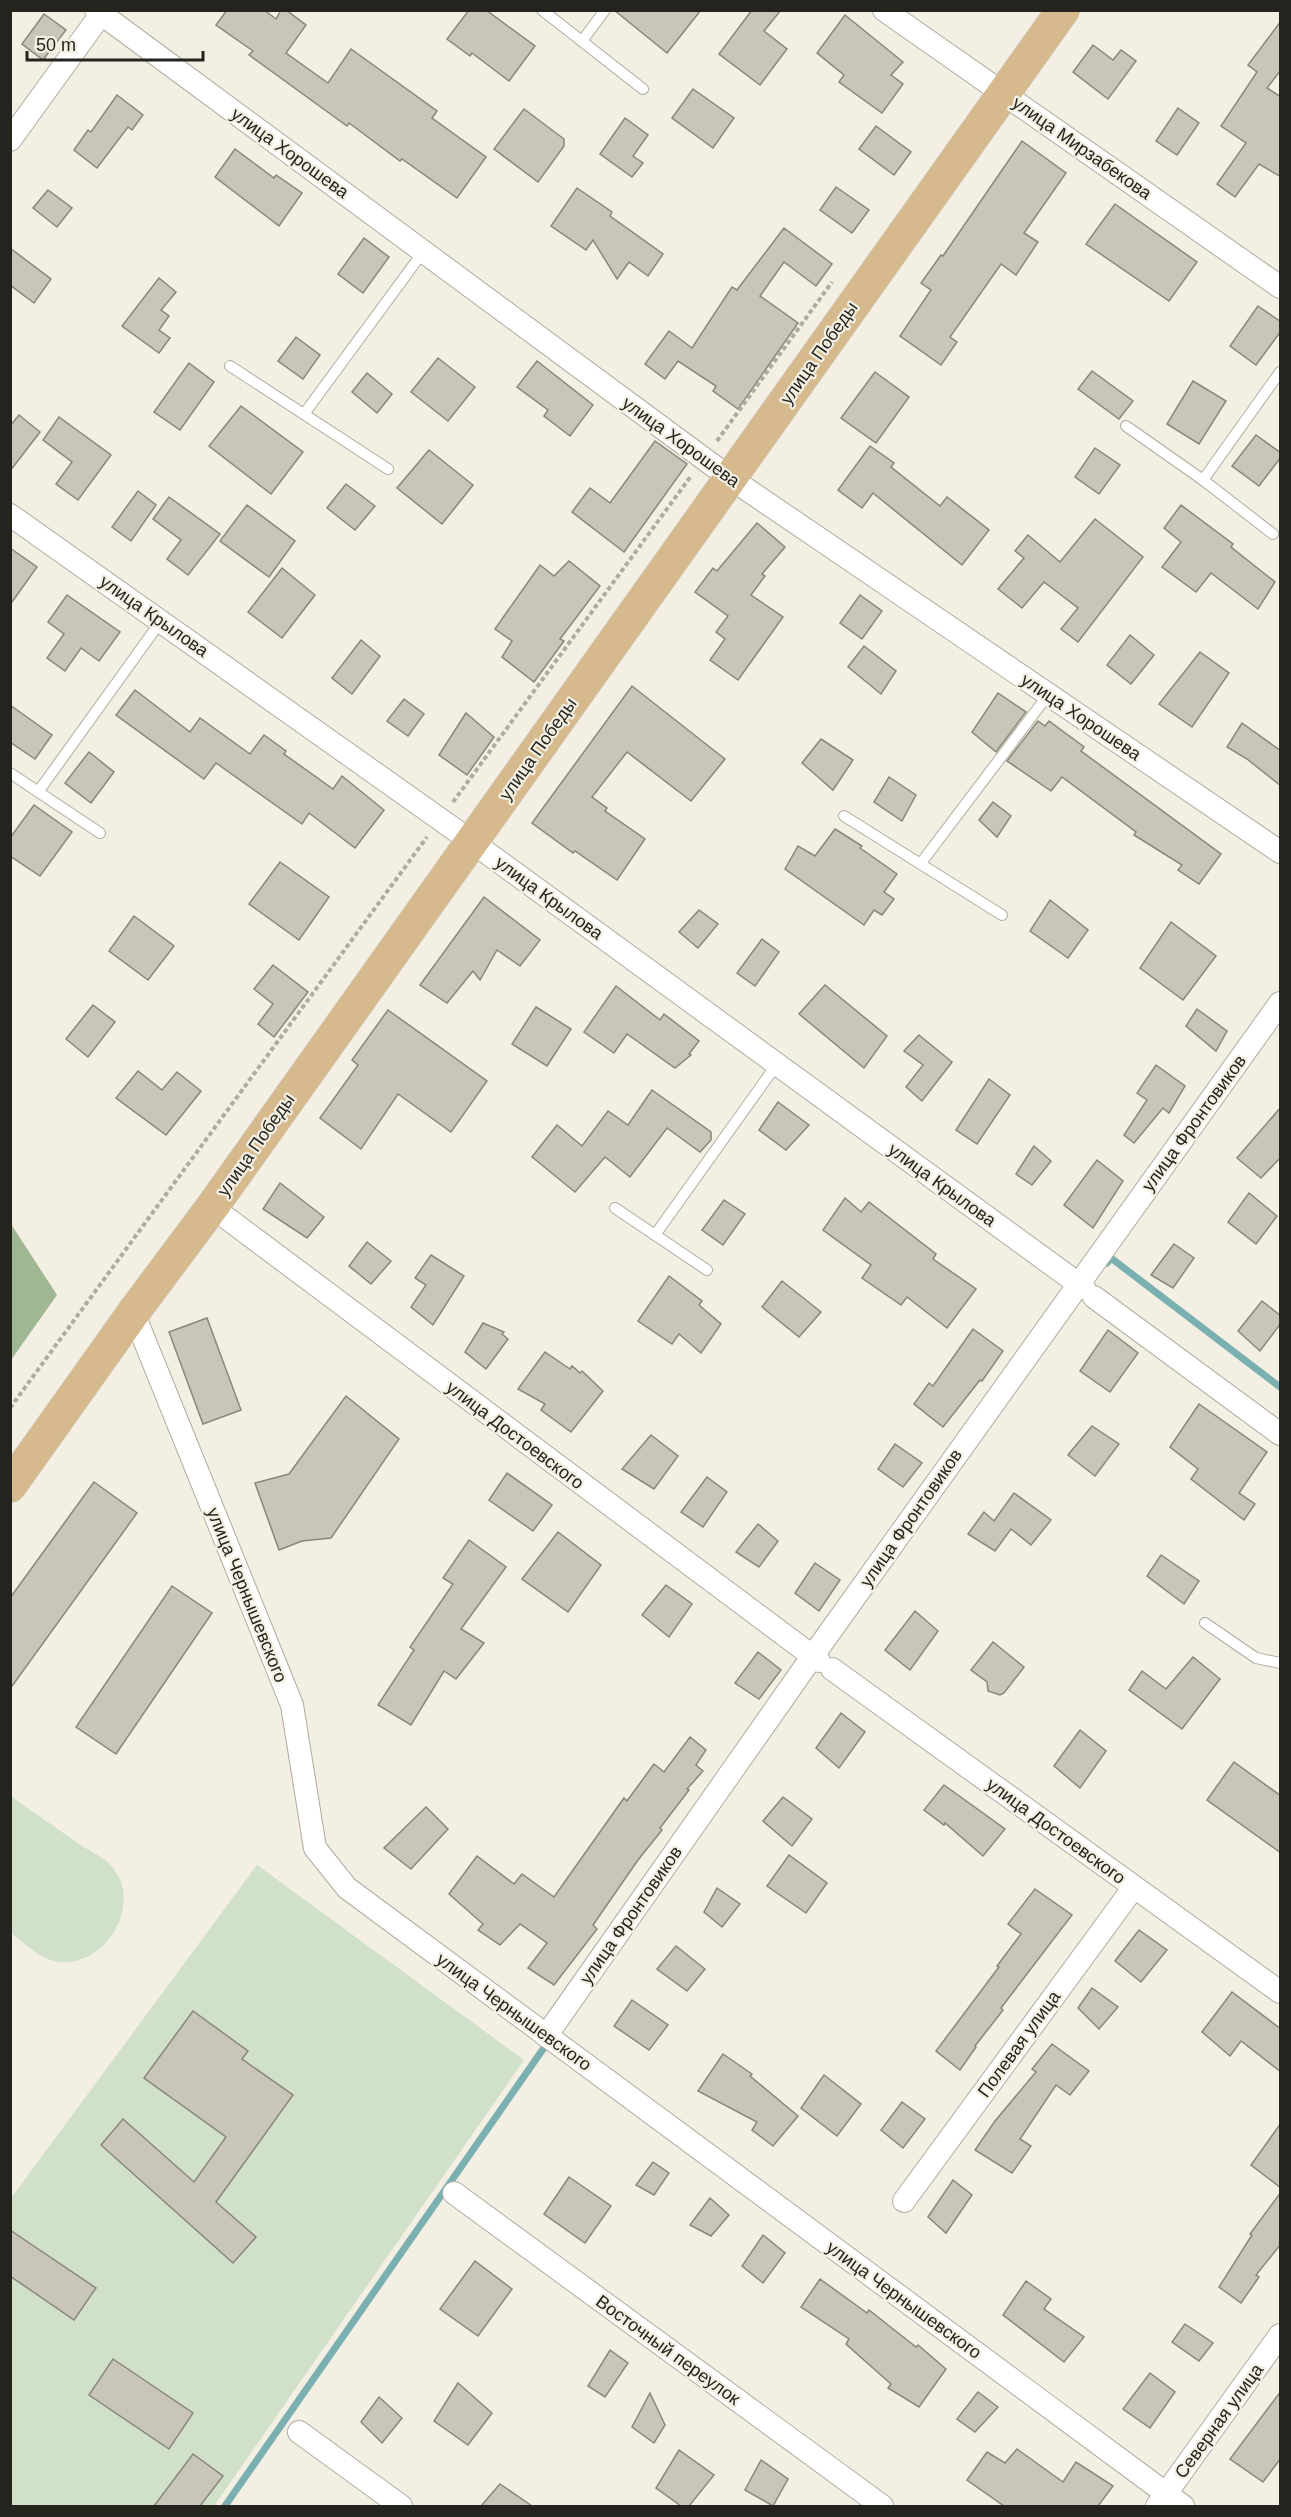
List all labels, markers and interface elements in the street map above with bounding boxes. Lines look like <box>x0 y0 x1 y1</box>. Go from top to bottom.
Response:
scale bar <box>27 24 202 62</box>
text: 50 m <box>36 35 76 55</box>
street label: улица Мирзабекова <box>1009 92 1156 204</box>
street label: улица Хорошева <box>227 104 353 203</box>
street label: улица Победы <box>776 298 862 408</box>
street label: улица Хорошева <box>618 393 744 492</box>
street label: улица Крылова <box>96 571 213 661</box>
street label: улица Хорошева <box>1017 670 1145 765</box>
street label: улица Победы <box>495 694 581 804</box>
street label: улица Крылова <box>491 852 607 944</box>
street label: улица Фронтовиков <box>1138 1051 1250 1195</box>
street label: улица Победы <box>213 1090 299 1200</box>
street label: улица Крылова <box>884 1139 1000 1231</box>
street label: улица Достоевского <box>442 1377 588 1493</box>
street label: улица Фронтовиков <box>856 1445 966 1591</box>
street label: улица Чернышевского <box>203 1505 291 1685</box>
street label: улица Достоевского <box>983 1774 1129 1888</box>
street label: улица Фронтовиков <box>576 1842 686 1988</box>
street label: улица Чернышевского <box>433 1949 595 2075</box>
street label: Полевая улица <box>974 1986 1065 2101</box>
street label: улица Чернышевского <box>823 2237 985 2363</box>
street label: Восточный переулок <box>592 2291 744 2409</box>
street label: Северная улица <box>1171 2359 1268 2482</box>

